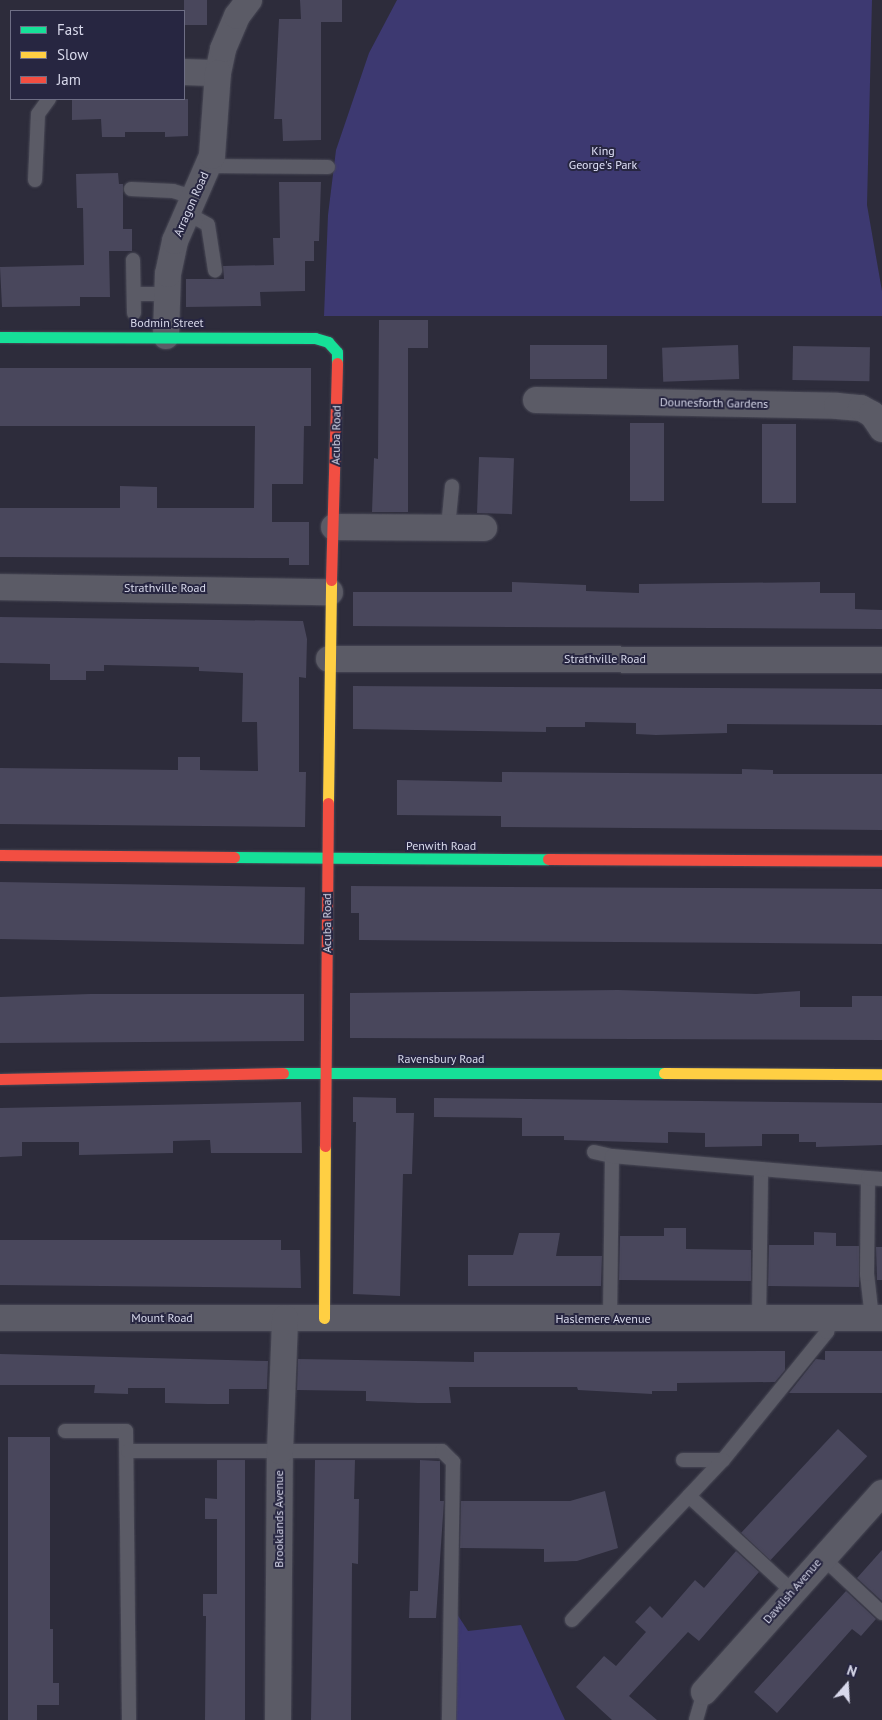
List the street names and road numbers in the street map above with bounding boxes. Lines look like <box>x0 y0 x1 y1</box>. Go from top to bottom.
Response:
street label: Arragon Road <box>170 169 212 239</box>
street label: Bodmin Street <box>130 316 204 330</box>
street label: Dounesforth Gardens <box>660 395 768 411</box>
street label: Acuba Road <box>328 405 344 465</box>
street label: Strathville Road <box>124 581 206 595</box>
street label: Strathville Road <box>564 652 646 666</box>
street label: Penwith Road <box>406 839 476 853</box>
street label: Acuba Road <box>320 893 334 953</box>
street label: Ravensbury Road <box>397 1052 485 1066</box>
street label: Mount Road <box>131 1311 193 1325</box>
street label: Haslemere Avenue <box>555 1312 651 1326</box>
street label: Brooklands Avenue <box>272 1470 286 1568</box>
street label: Dawlish Avenue <box>760 1555 824 1627</box>

